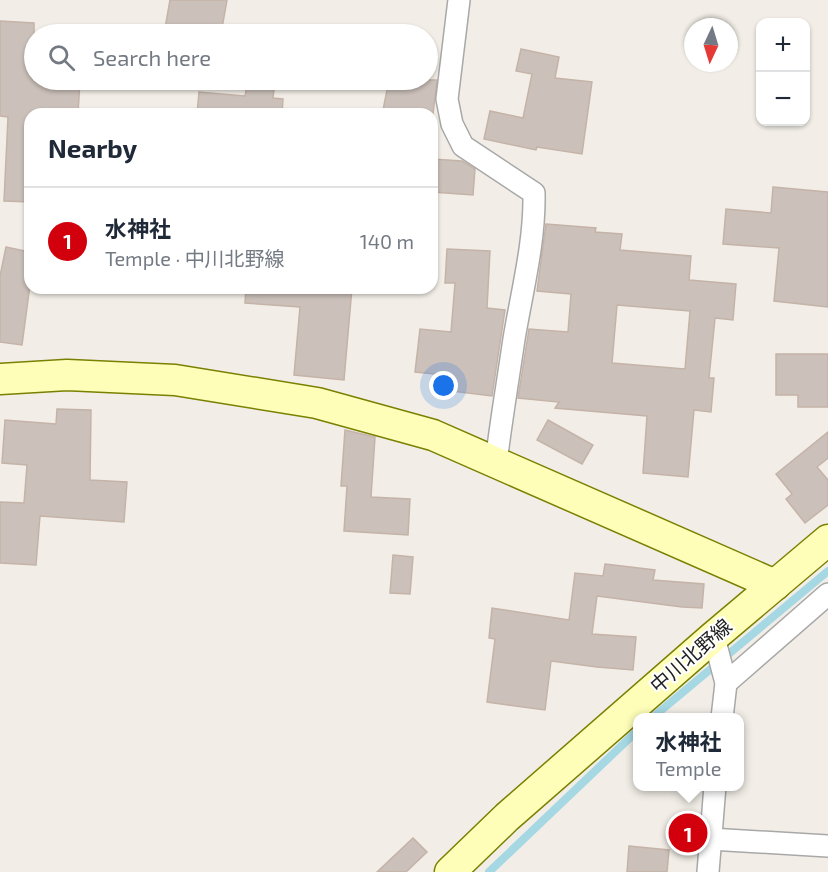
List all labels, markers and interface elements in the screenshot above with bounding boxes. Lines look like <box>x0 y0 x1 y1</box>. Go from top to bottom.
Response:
north arrow <box>684 18 738 72</box>
map controls <box>756 18 810 126</box>
button: + <box>756 18 810 72</box>
search box <box>24 24 438 90</box>
icon: search <box>45 41 78 74</box>
text: Search here <box>93 44 211 70</box>
button: − <box>756 72 810 126</box>
text: Nearby <box>48 132 137 163</box>
text: 水神社 <box>105 215 171 241</box>
text: 1 <box>63 229 72 253</box>
text: 140 m <box>360 229 414 253</box>
text: Temple · 中川北野線 <box>105 246 285 270</box>
your location <box>429 371 458 400</box>
street label: 中川北野線 <box>645 613 736 697</box>
popup <box>633 713 744 791</box>
text: 水神社 <box>655 728 722 754</box>
text: Temple <box>655 756 721 780</box>
pin: 1 <box>668 810 708 856</box>

